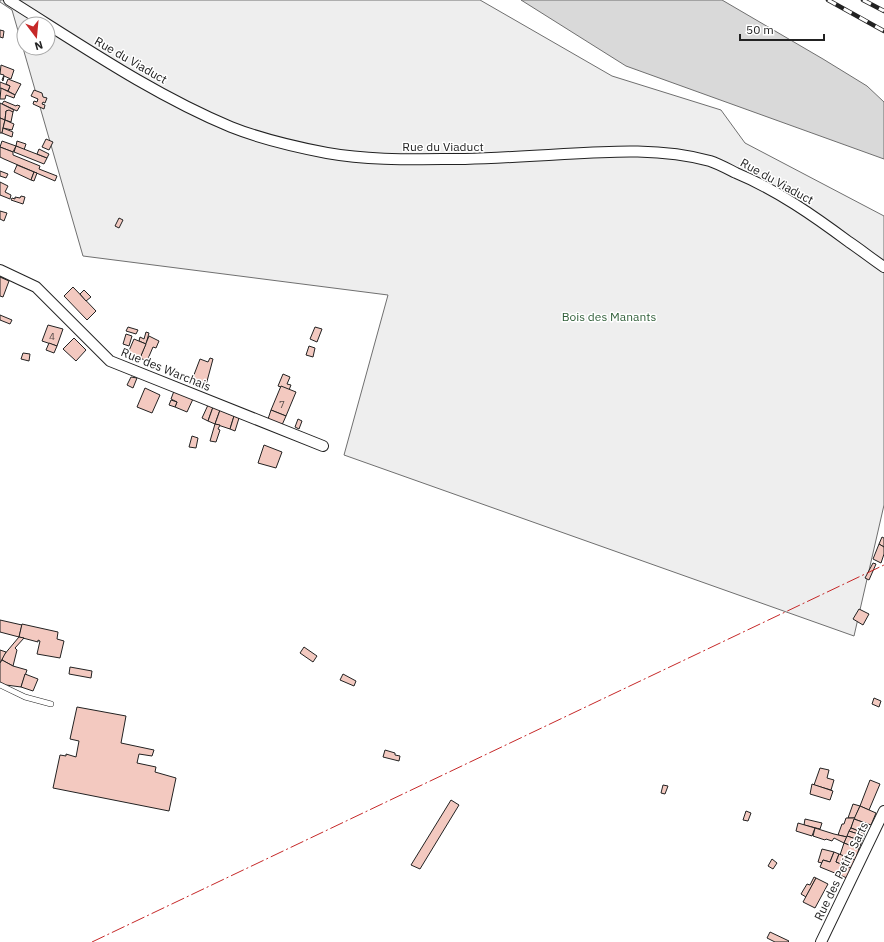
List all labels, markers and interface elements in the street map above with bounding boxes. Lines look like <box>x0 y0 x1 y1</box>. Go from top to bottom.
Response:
north arrow <box>16 16 56 56</box>
scale bar <box>740 16 824 42</box>
text: 50 m <box>746 22 774 37</box>
street label: Rue du Viaduct <box>92 33 170 87</box>
text: N <box>33 38 45 53</box>
street label: Rue du Viaduct <box>402 139 484 154</box>
street label: Rue du Viaduct <box>738 155 816 207</box>
park label: Bois des Manants <box>562 309 657 324</box>
house number: 4 <box>49 330 55 343</box>
street label: Rue des Warchais <box>119 344 213 394</box>
house number: 7 <box>279 398 285 411</box>
street label: Rue des Petits Sarts <box>811 819 871 923</box>

